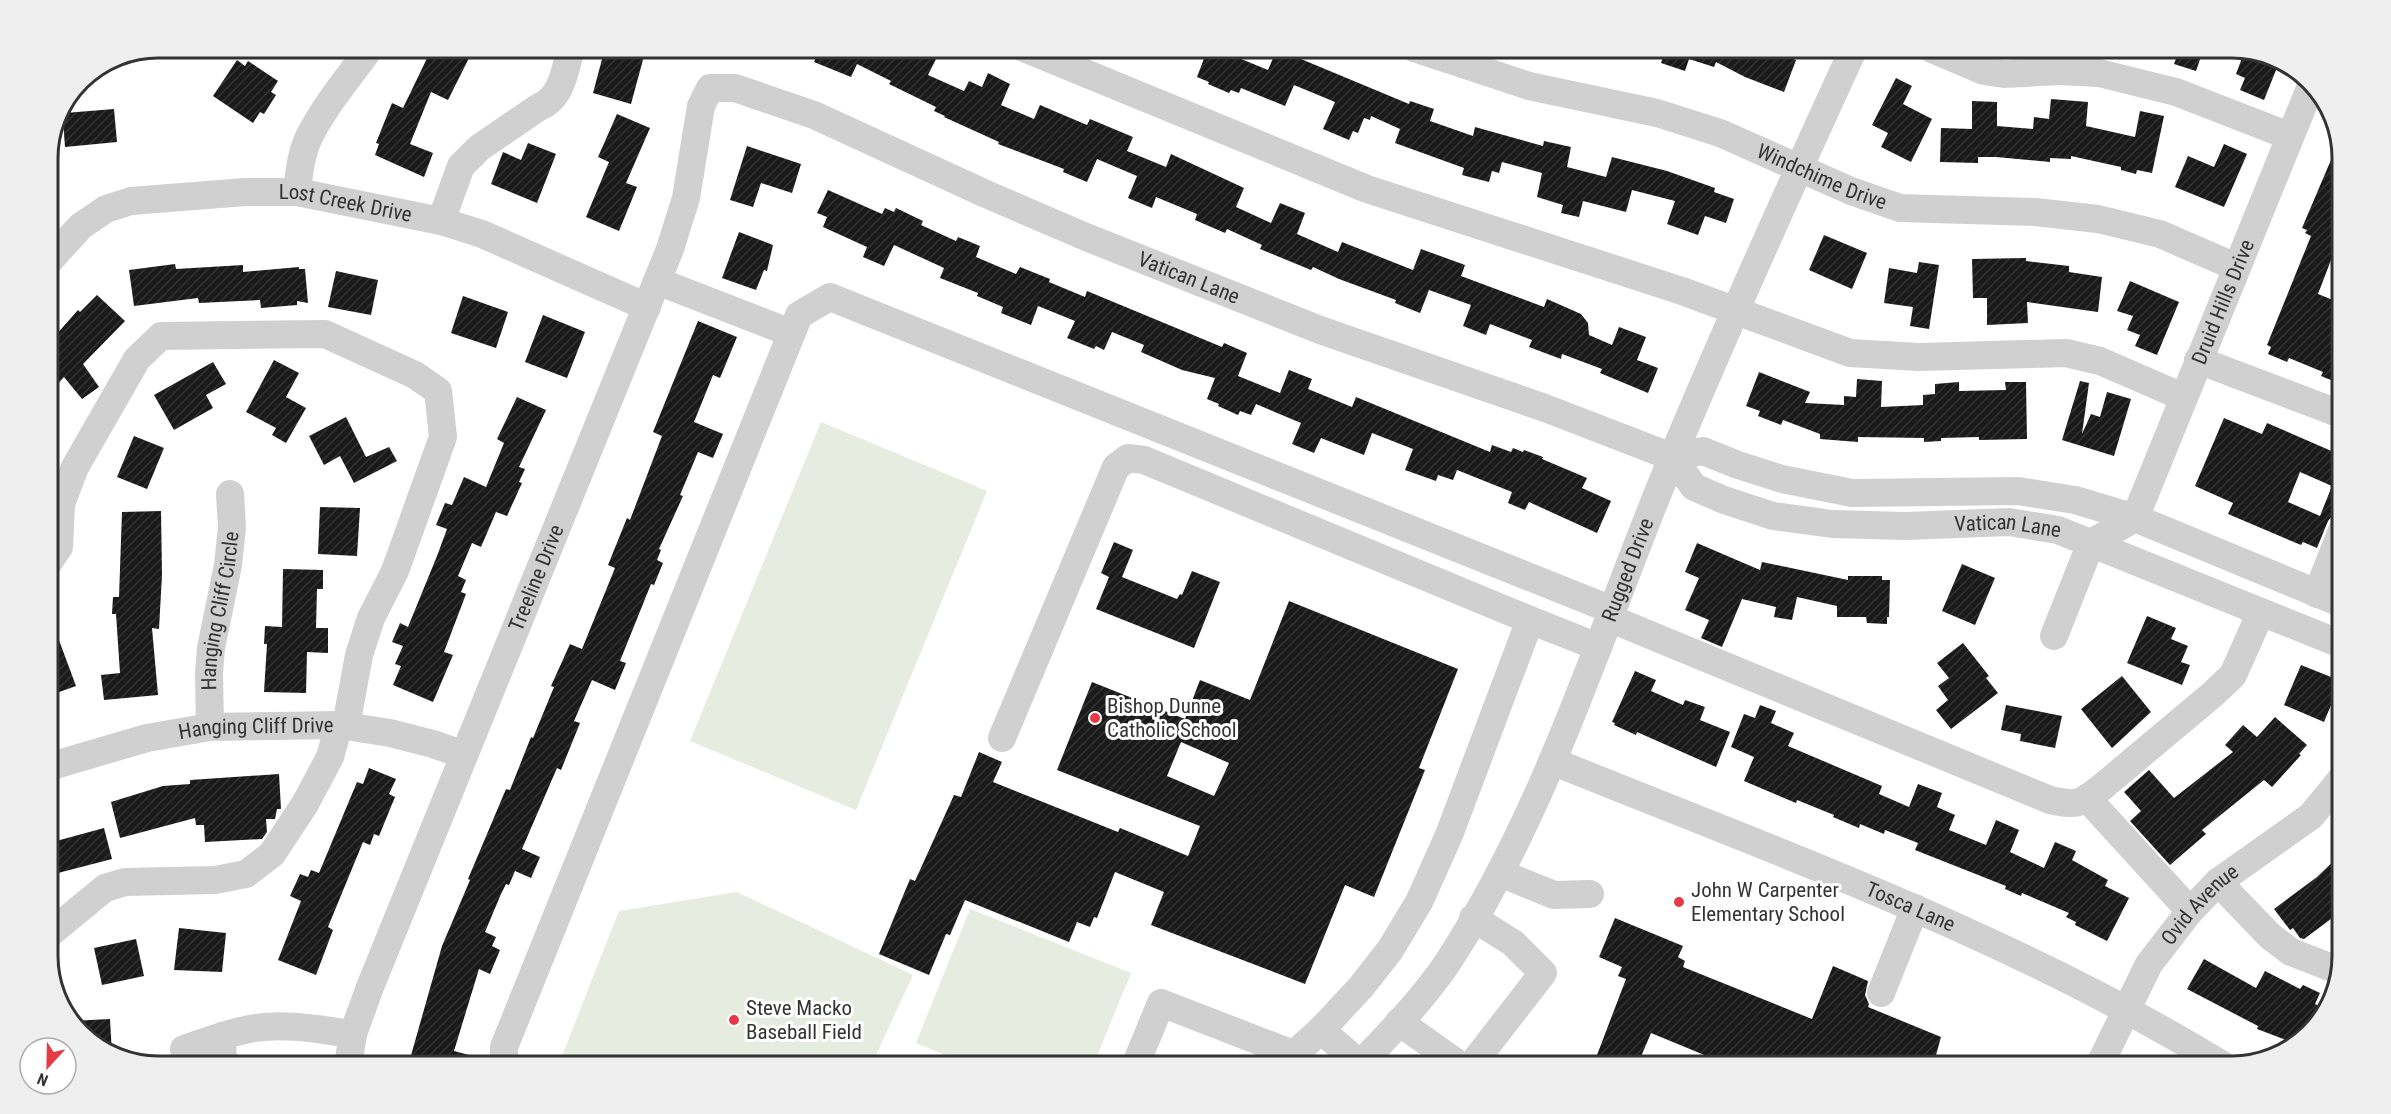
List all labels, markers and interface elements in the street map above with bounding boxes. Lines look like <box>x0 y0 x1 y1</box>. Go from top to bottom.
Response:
street label: Windchime Drive <box>1753 139 1890 215</box>
street label: Lost Creek Drive <box>279 180 414 227</box>
street label: Druid Hills Drive <box>2187 236 2259 368</box>
street label: Vatican Lane <box>1134 247 1243 309</box>
street label: Vatican Lane <box>1954 510 2063 542</box>
street label: Rugged Drive <box>1597 514 1659 625</box>
street label: Treeline Drive <box>504 521 569 635</box>
street label: Hanging Cliff Circle <box>197 530 243 691</box>
place label: Bishop Dunne Catholic School <box>1107 694 1237 742</box>
marker: Bishop Dunne Catholic School <box>1088 711 1102 725</box>
street label: Hanging Cliff Drive <box>177 713 334 744</box>
street label: Ovid Avenue <box>2156 859 2243 950</box>
street label: Tosca Lane <box>1862 877 1959 937</box>
place label: John W Carpenter Elementary School <box>1691 878 1845 926</box>
marker: John W Carpenter Elementary School <box>1672 895 1686 909</box>
place label: Steve Macko Baseball Field <box>746 996 862 1044</box>
marker: Steve Macko Baseball Field <box>727 1013 741 1027</box>
north arrow <box>18 1036 78 1096</box>
text: N <box>34 1069 51 1090</box>

